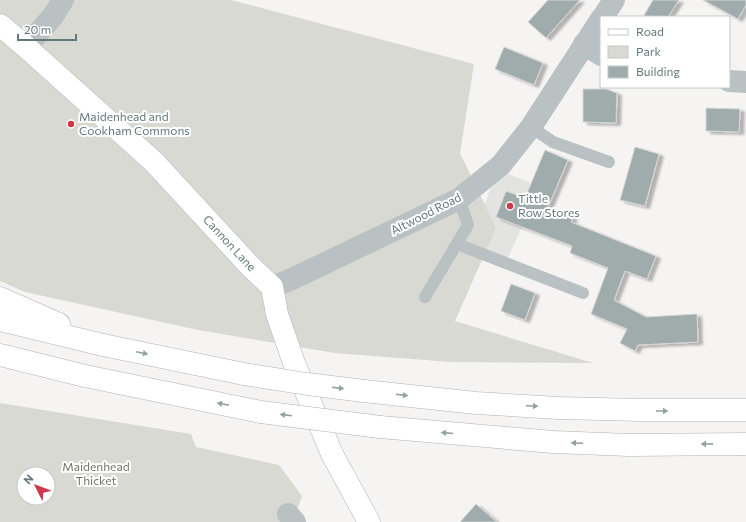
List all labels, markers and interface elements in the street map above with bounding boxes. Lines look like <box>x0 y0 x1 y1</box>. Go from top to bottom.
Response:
scale bar <box>18 16 76 42</box>
legend <box>600 16 730 88</box>
text: 20 m <box>24 22 51 36</box>
text: Road <box>636 24 664 38</box>
text: Park <box>636 44 662 58</box>
text: Building <box>636 64 680 78</box>
place label: Maidenhead and Cookham Commons <box>79 109 190 137</box>
marker: Maidenhead and Cookham Commons <box>66 119 76 129</box>
street label: Altwood Road <box>388 189 463 237</box>
place label: Tittle Row Stores <box>518 191 580 219</box>
marker: Tittle Row Stores <box>505 201 515 211</box>
street label: Cannon Lane <box>201 212 259 274</box>
one-way arrow <box>135 350 148 356</box>
one-way arrow <box>332 385 344 391</box>
one-way arrow <box>396 392 408 398</box>
one-way arrow <box>217 401 229 407</box>
one-way arrow <box>526 403 538 410</box>
one-way arrow <box>656 408 669 414</box>
one-way arrow <box>280 412 292 418</box>
one-way arrow <box>441 430 453 437</box>
one-way arrow <box>570 440 583 446</box>
one-way arrow <box>700 441 713 447</box>
park label: Maidenhead Thicket <box>62 459 130 487</box>
north arrow <box>16 466 56 506</box>
text: N <box>21 472 36 486</box>

